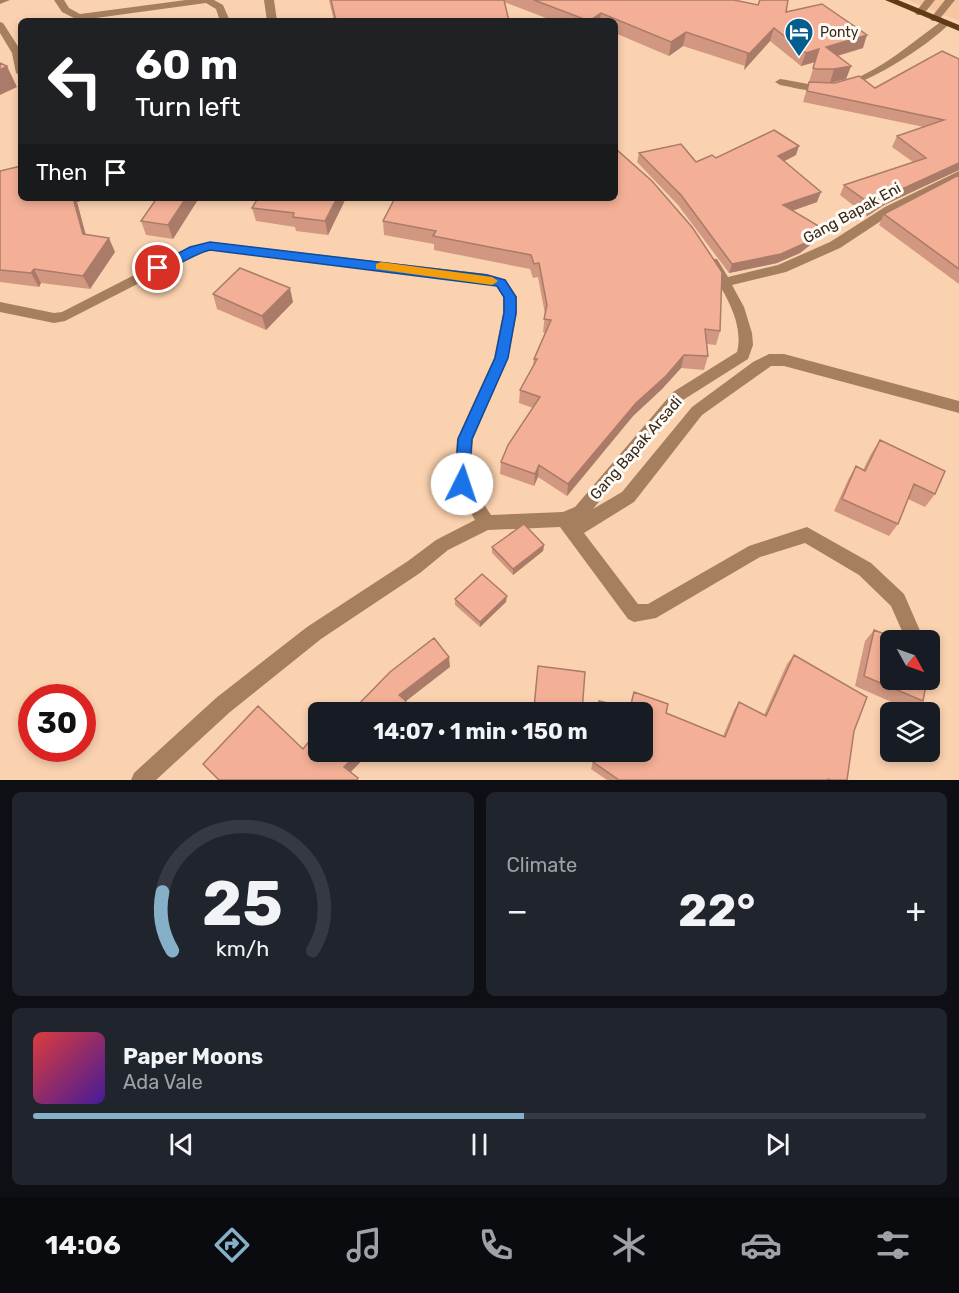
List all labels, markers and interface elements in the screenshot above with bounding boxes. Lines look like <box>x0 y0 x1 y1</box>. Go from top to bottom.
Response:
hotel icon: Ponty <box>783 16 815 58</box>
place label: Ponty <box>820 24 859 41</box>
text: 60 m <box>135 40 238 90</box>
icon: left <box>36 42 114 120</box>
text: Turn left <box>135 91 240 123</box>
icon: arrive <box>99 156 132 189</box>
text: Then <box>36 159 87 186</box>
street label: Gang Bapak Eni <box>800 179 904 247</box>
pin <box>132 242 183 293</box>
icon: arrive <box>141 251 174 284</box>
street label: Gang Bapak Arsadi <box>586 393 686 503</box>
position arrow <box>430 452 494 516</box>
north arrow <box>880 630 940 690</box>
map controls <box>880 630 940 762</box>
speed limit sign: 30 <box>18 684 96 762</box>
button: layers <box>880 702 940 762</box>
text: 14:07 · 1 min · 150 m <box>373 718 588 745</box>
text: Climate <box>507 853 577 877</box>
text: 25 <box>202 867 283 941</box>
text: 22° <box>678 884 755 937</box>
text: − <box>507 891 528 930</box>
text: + <box>905 891 926 930</box>
text: km/h <box>216 936 270 961</box>
text: Paper Moons <box>123 1043 263 1070</box>
text: Ada Vale <box>123 1070 203 1094</box>
icon: previous <box>165 1128 198 1161</box>
icon: pause <box>463 1128 496 1161</box>
icon: next <box>761 1128 794 1161</box>
icon: directions <box>211 1224 253 1266</box>
icon: music <box>343 1224 385 1266</box>
icon: phone <box>475 1224 517 1266</box>
icon: climate <box>608 1224 650 1266</box>
icon: car <box>740 1224 782 1266</box>
icon: filters <box>872 1224 914 1266</box>
text: 14:06 <box>45 1229 121 1261</box>

